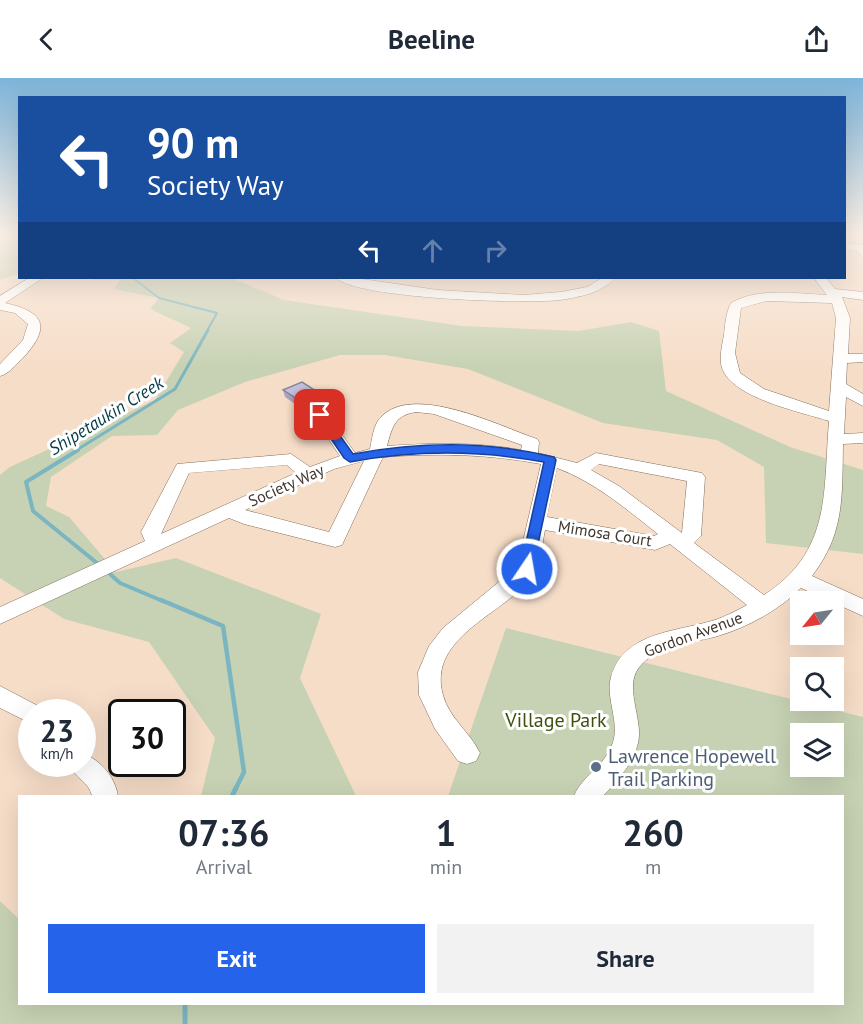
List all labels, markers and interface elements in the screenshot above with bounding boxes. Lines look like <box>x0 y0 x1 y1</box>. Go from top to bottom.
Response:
text: Beeline <box>388 22 475 56</box>
icon: back <box>30 23 63 56</box>
icon: share <box>800 23 833 56</box>
text: 90 m <box>147 115 239 170</box>
icon: left <box>48 120 126 198</box>
text: Society Way <box>147 168 284 202</box>
icon: left <box>353 234 386 267</box>
icon: ahead <box>416 234 449 267</box>
icon: right <box>479 234 512 267</box>
water label: Shipetaukin Creek <box>44 371 168 460</box>
pin <box>294 389 345 440</box>
icon: arrive <box>303 398 336 431</box>
street label: Society Way <box>245 459 328 511</box>
street label: Mimosa Court <box>557 516 654 550</box>
position arrow <box>495 537 559 601</box>
north arrow <box>790 591 844 645</box>
map controls <box>790 591 844 777</box>
street label: Gordon Avenue <box>641 607 745 661</box>
button: search <box>790 657 844 711</box>
speed limit sign: 30 <box>108 699 186 777</box>
park label: Village Park <box>504 707 607 733</box>
text: 23 <box>40 711 74 750</box>
button: layers <box>790 723 844 777</box>
place label: Lawrence Hopewell Trail Parking <box>608 743 776 792</box>
text: km/h <box>41 744 73 763</box>
marker: Lawrence Hopewell Trail Parking <box>589 760 603 774</box>
text: 07:36 <box>178 809 270 856</box>
text: 1 <box>436 809 456 856</box>
text: 260 <box>623 809 684 856</box>
text: Arrival <box>196 854 252 880</box>
text: min <box>430 854 462 880</box>
text: m <box>645 854 661 880</box>
button: Exit <box>48 924 425 993</box>
button: Share <box>437 924 814 993</box>

